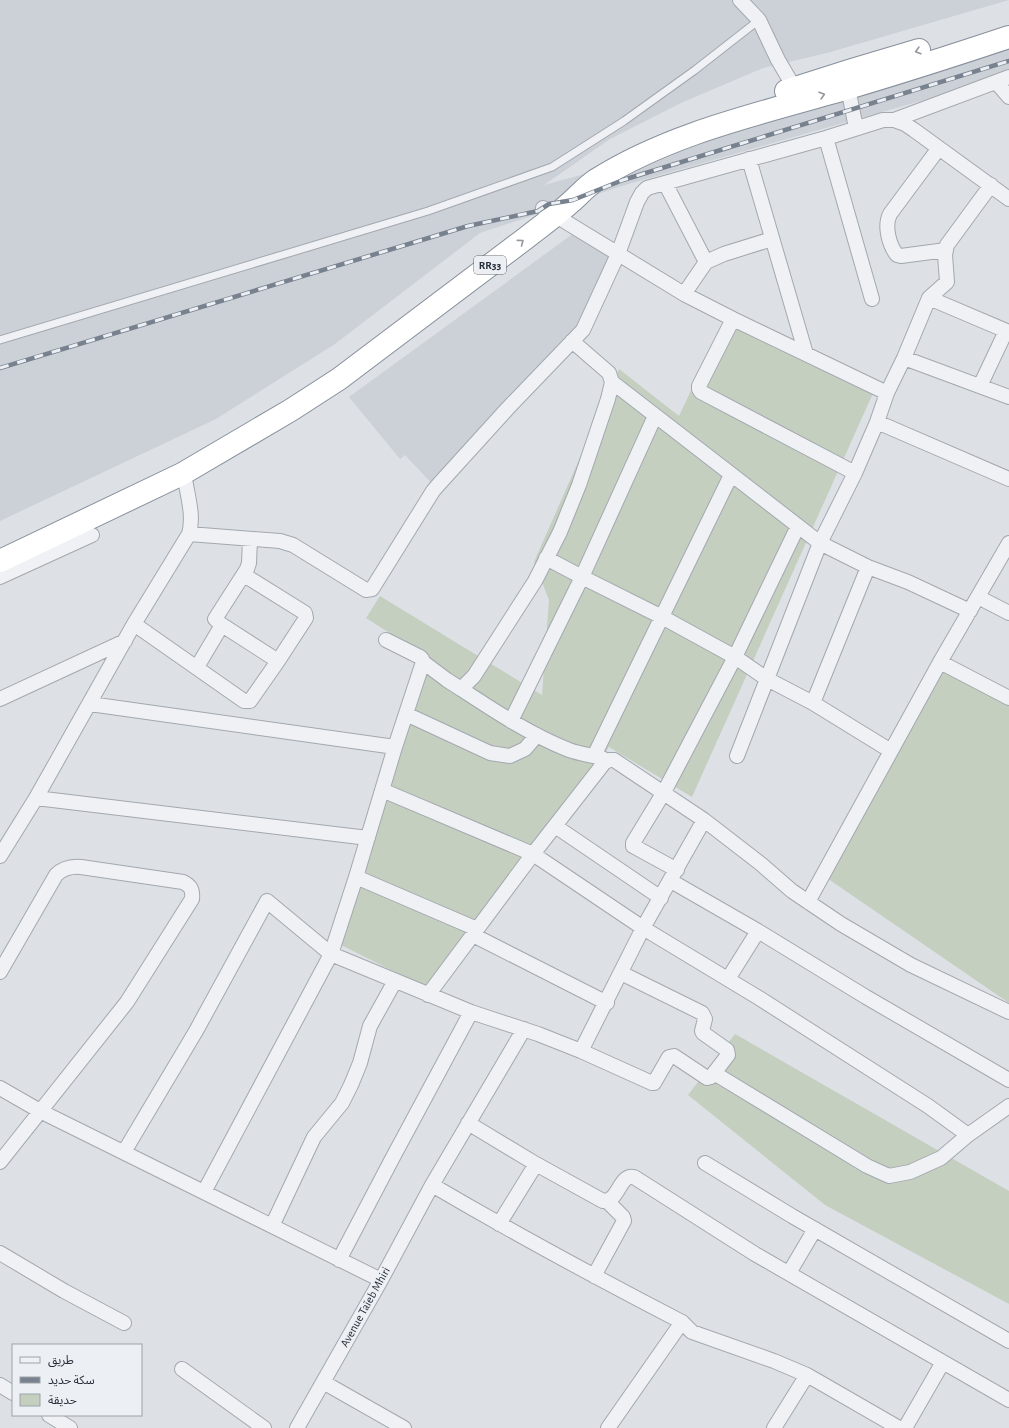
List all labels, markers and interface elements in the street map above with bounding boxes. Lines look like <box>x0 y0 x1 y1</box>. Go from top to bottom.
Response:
one-way arrow <box>914 46 921 55</box>
one-way arrow <box>819 91 826 100</box>
one-way arrow <box>516 240 523 247</box>
road number: RR33 <box>474 256 506 274</box>
street label: Avenue Taïeb Mhiri <box>338 1265 392 1349</box>
legend <box>12 1344 142 1416</box>
text: طريق <box>48 1354 74 1368</box>
text: سكة حديد <box>48 1374 95 1387</box>
text: حديقة <box>48 1394 77 1407</box>

